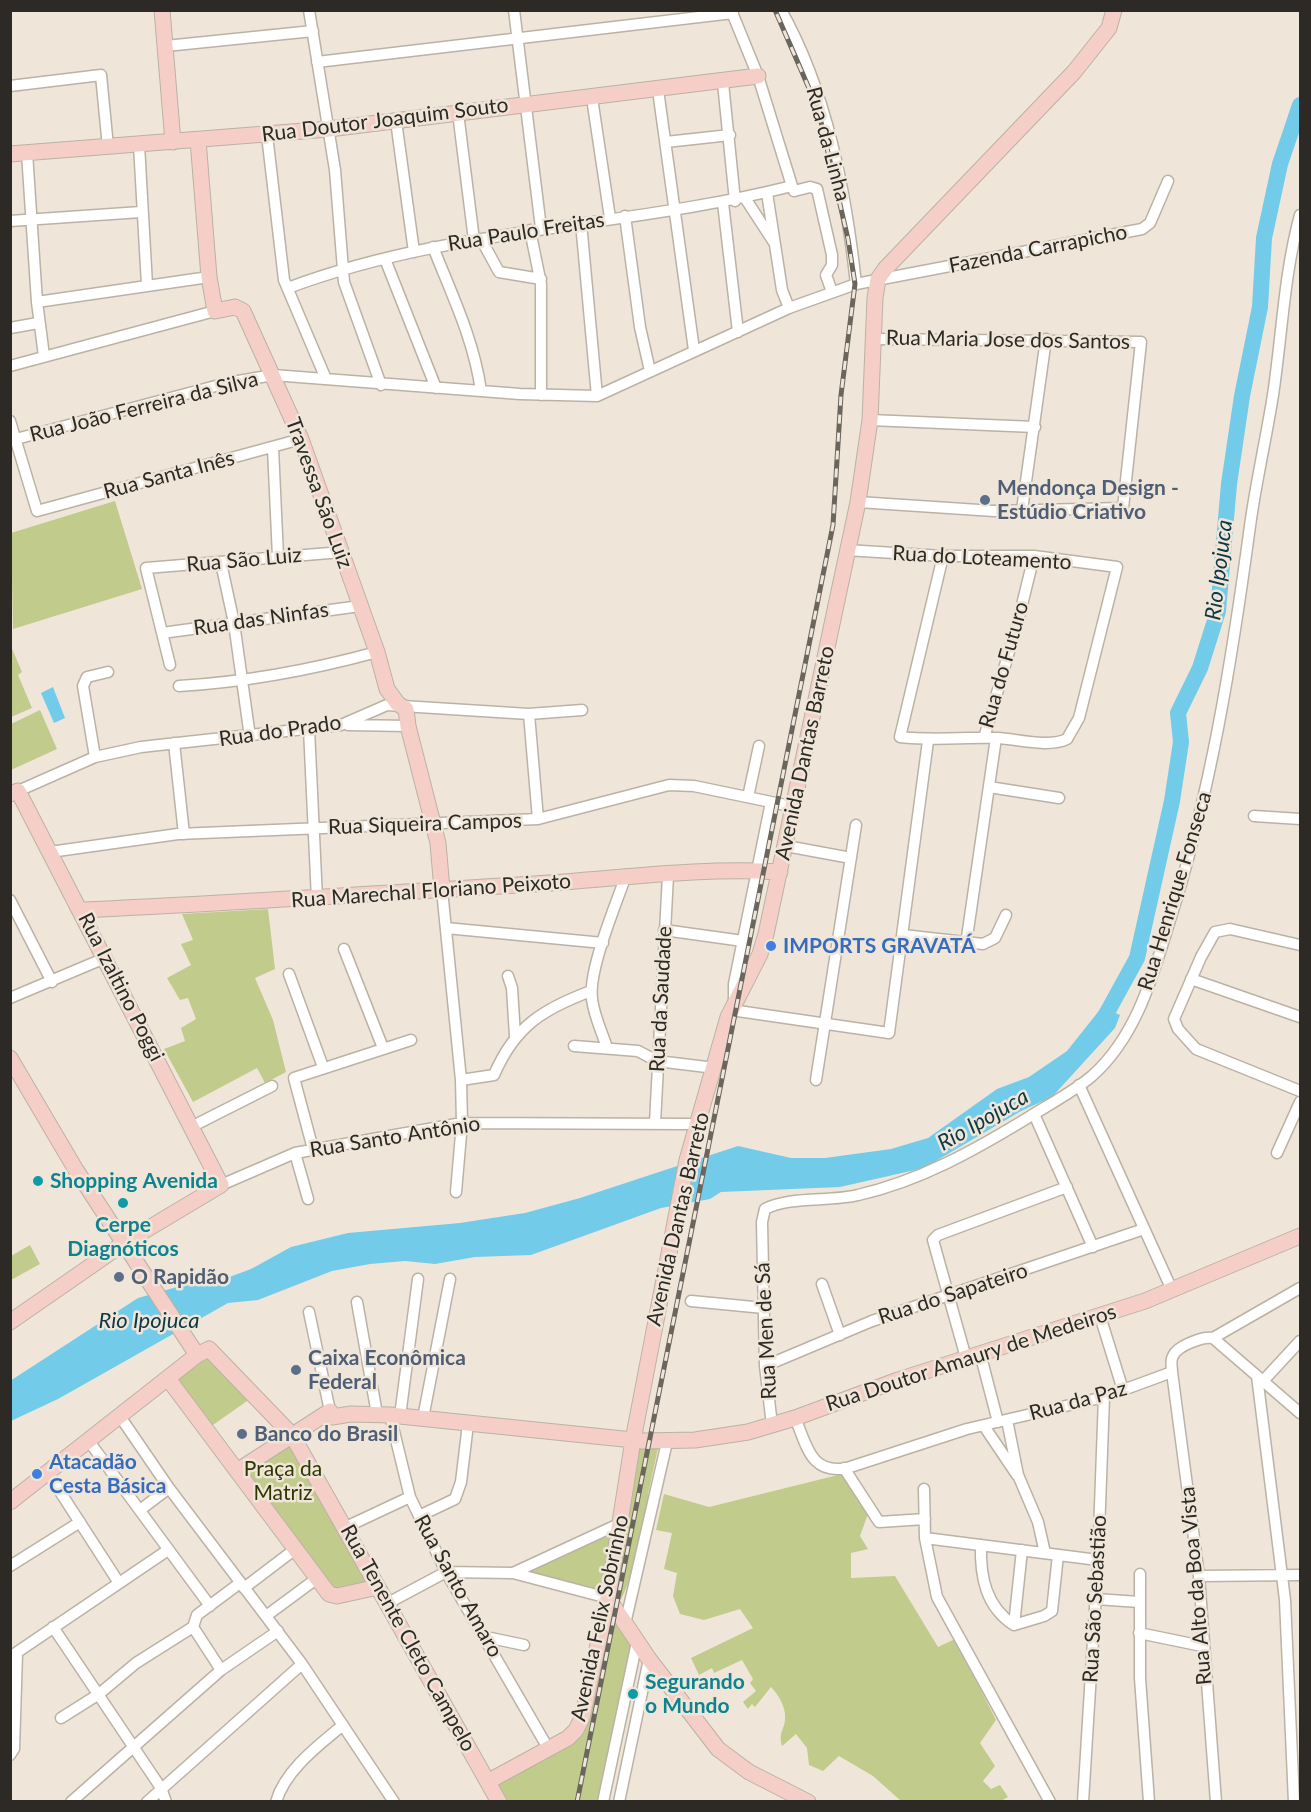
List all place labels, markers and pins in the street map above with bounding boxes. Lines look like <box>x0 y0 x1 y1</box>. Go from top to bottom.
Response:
place label: Mendonça Design - Estúdio Criativo <box>997 475 1179 525</box>
marker: Mendonça Design - Estúdio Criativo <box>978 493 992 507</box>
place label: IMPORTS GRAVATÁ <box>783 933 976 959</box>
marker: IMPORTS GRAVATÁ <box>764 939 778 953</box>
place label: Shopping Avenida <box>50 1168 218 1194</box>
marker: Shopping Avenida <box>31 1174 45 1188</box>
marker: Cerpe Diagnóticos <box>116 1196 130 1210</box>
place label: Cerpe Diagnóticos <box>67 1212 179 1262</box>
place label: O Rapidão <box>131 1264 229 1290</box>
marker: O Rapidão <box>112 1270 126 1284</box>
place label: Caixa Econômica Federal <box>308 1345 466 1395</box>
marker: Caixa Econômica Federal <box>289 1363 303 1377</box>
place label: Banco do Brasil <box>254 1421 398 1447</box>
marker: Banco do Brasil <box>235 1427 249 1441</box>
place label: Atacadão Cesta Básica <box>49 1449 166 1499</box>
marker: Atacadão Cesta Básica <box>30 1467 44 1481</box>
place label: Segurando o Mundo <box>645 1669 745 1719</box>
marker: Segurando o Mundo <box>626 1687 640 1701</box>

